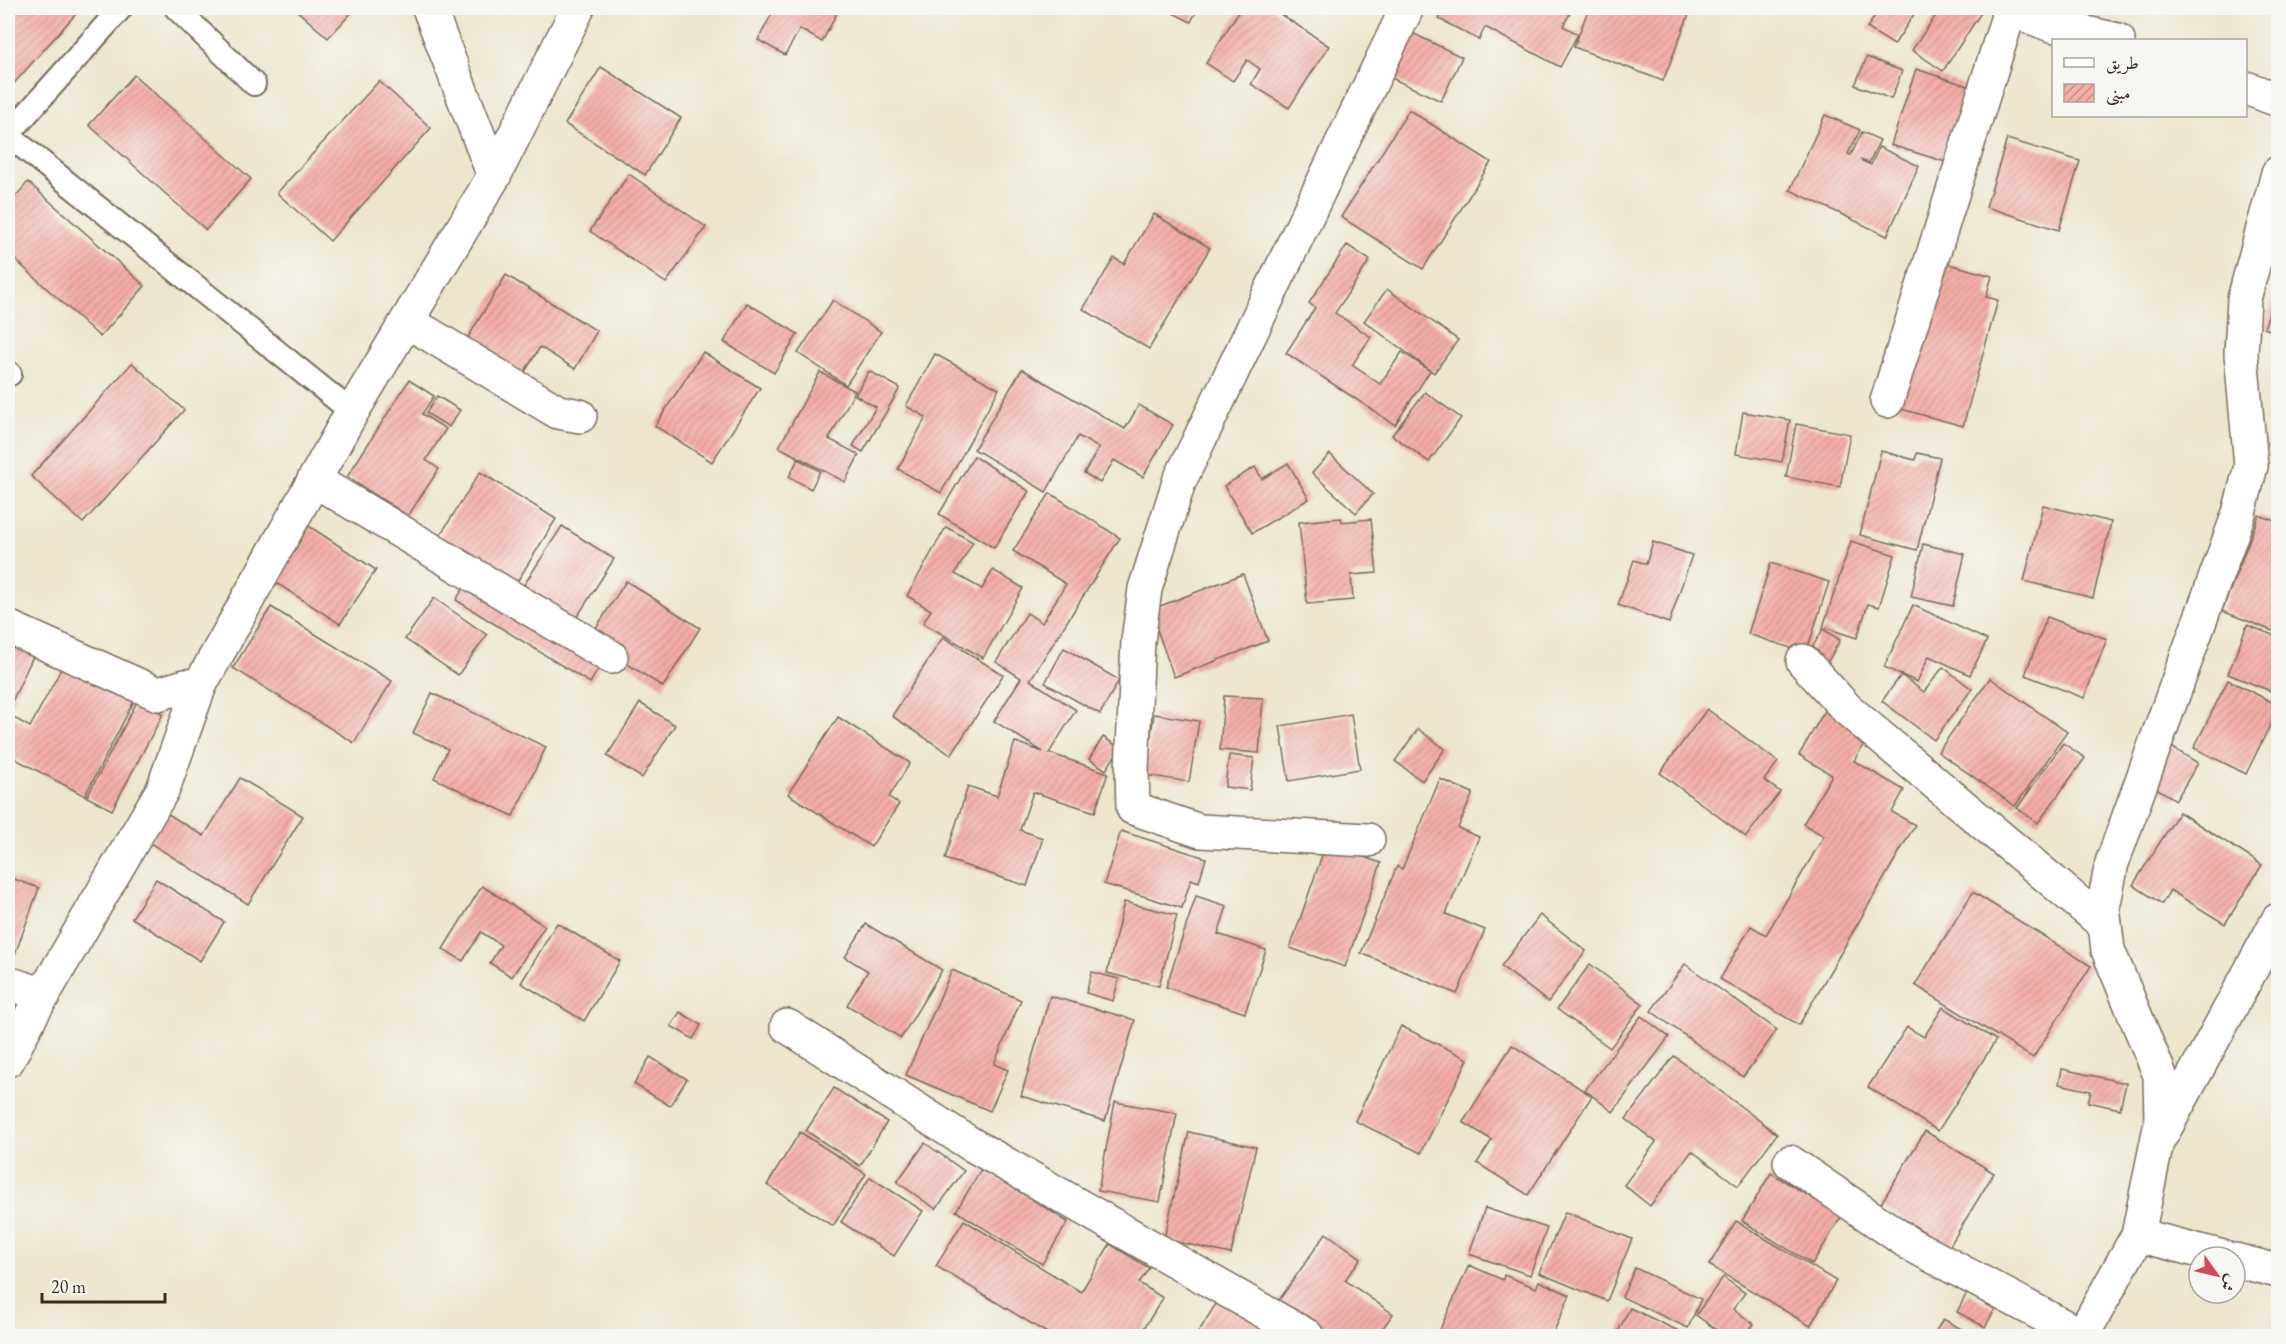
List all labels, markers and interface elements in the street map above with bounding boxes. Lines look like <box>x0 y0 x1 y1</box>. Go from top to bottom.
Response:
legend <box>2052 39 2247 117</box>
text: طريق <box>2106 51 2139 75</box>
text: مبنى <box>2106 81 2131 106</box>
north arrow <box>2187 1245 2247 1305</box>
scale bar <box>42 1266 165 1304</box>
text: ش <box>2216 1271 2242 1296</box>
text: 20 m <box>51 1275 86 1298</box>

